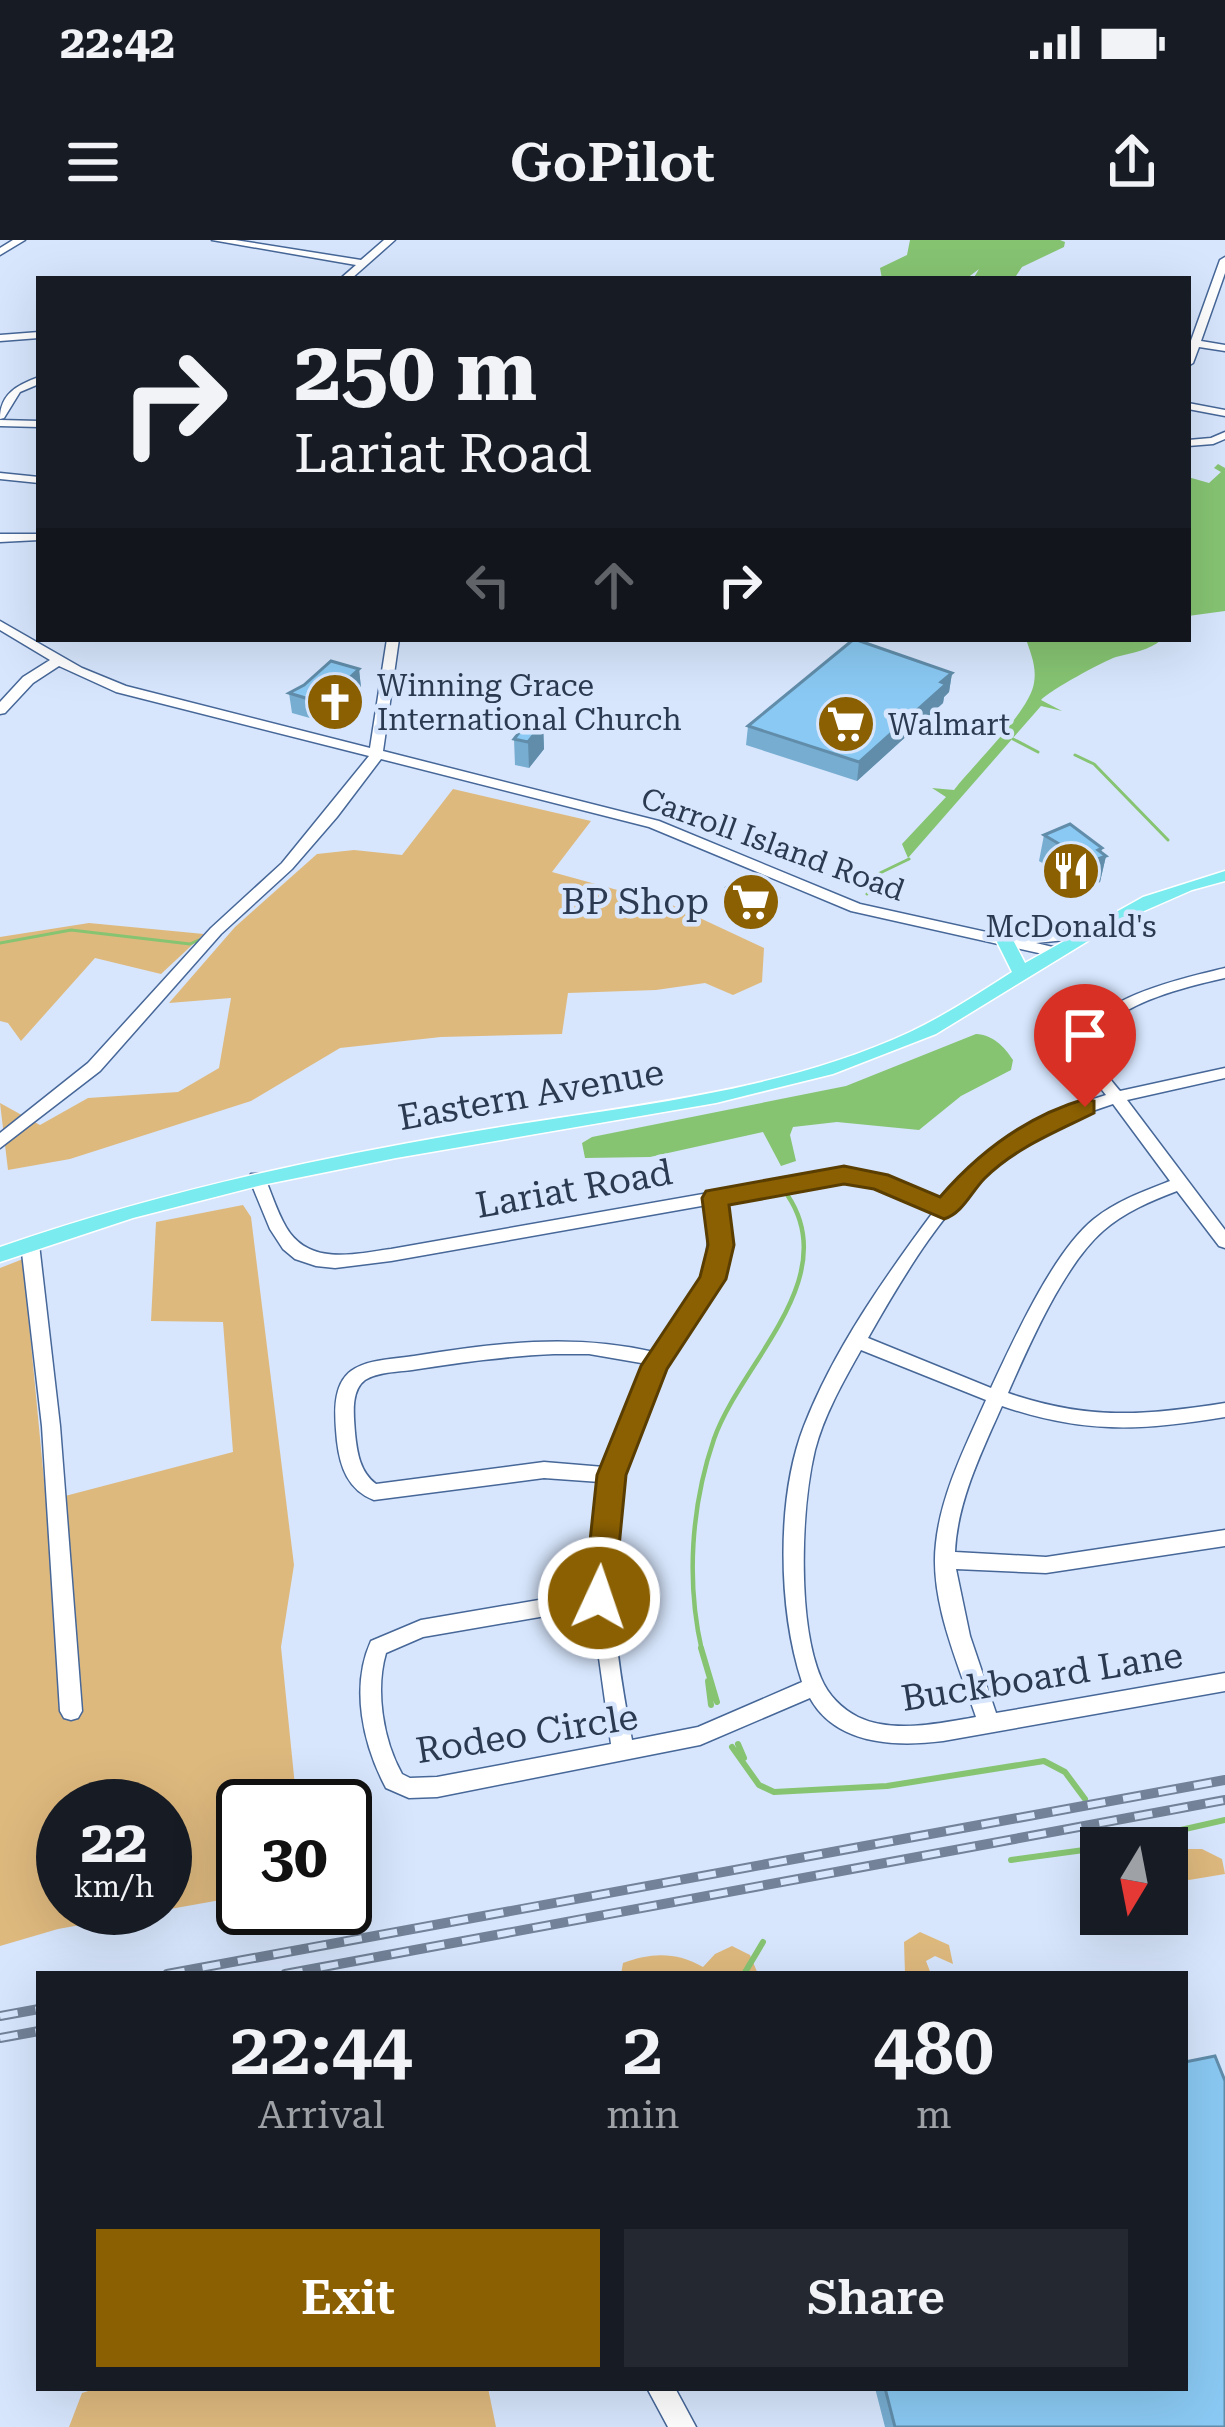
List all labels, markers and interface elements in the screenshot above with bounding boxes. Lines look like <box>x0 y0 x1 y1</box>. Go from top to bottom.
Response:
text: 22:42 <box>60 16 175 69</box>
icon: menu <box>60 129 126 195</box>
icon: share <box>1099 129 1165 195</box>
text: GoPilot <box>510 131 715 194</box>
text: 250 m <box>294 322 537 420</box>
icon: right <box>96 324 252 480</box>
text: Lariat Road <box>294 422 592 485</box>
icon: left <box>455 552 521 618</box>
icon: ahead <box>581 552 647 618</box>
icon: right <box>707 552 773 618</box>
place label: Winning Grace International Church <box>377 668 682 737</box>
church icon: Winning Grace International Church <box>304 671 366 733</box>
supermarket icon: Walmart <box>815 693 877 755</box>
place label: Walmart <box>888 707 1010 742</box>
street label: Carroll Island Road <box>637 780 909 908</box>
restaurant icon: McDonald's <box>1040 840 1102 902</box>
supermarket icon: BP Shop <box>720 871 782 933</box>
place label: BP Shop <box>561 881 709 923</box>
place label: McDonald's <box>986 909 1156 944</box>
pin <box>1034 984 1136 1107</box>
icon: arrive <box>1052 1002 1118 1068</box>
street label: Eastern Avenue <box>395 1051 667 1139</box>
street label: Lariat Road <box>473 1151 675 1227</box>
position arrow <box>536 1535 662 1661</box>
street label: Buckboard Lane <box>898 1634 1186 1720</box>
street label: Rodeo Circle <box>413 1696 641 1772</box>
speed limit sign: 30 <box>216 1779 372 1935</box>
text: 22 <box>80 1806 148 1877</box>
north arrow <box>1080 1827 1188 1935</box>
map controls <box>1080 1827 1188 1935</box>
text: km/h <box>74 1869 154 1904</box>
text: 22:44 <box>230 2007 412 2092</box>
text: 2 <box>623 2007 663 2092</box>
text: 480 <box>873 2007 994 2092</box>
text: Arrival <box>258 2092 384 2138</box>
text: min <box>606 2092 679 2138</box>
text: m <box>916 2092 951 2138</box>
button: Exit <box>96 2229 600 2367</box>
button: Share <box>624 2229 1128 2367</box>

